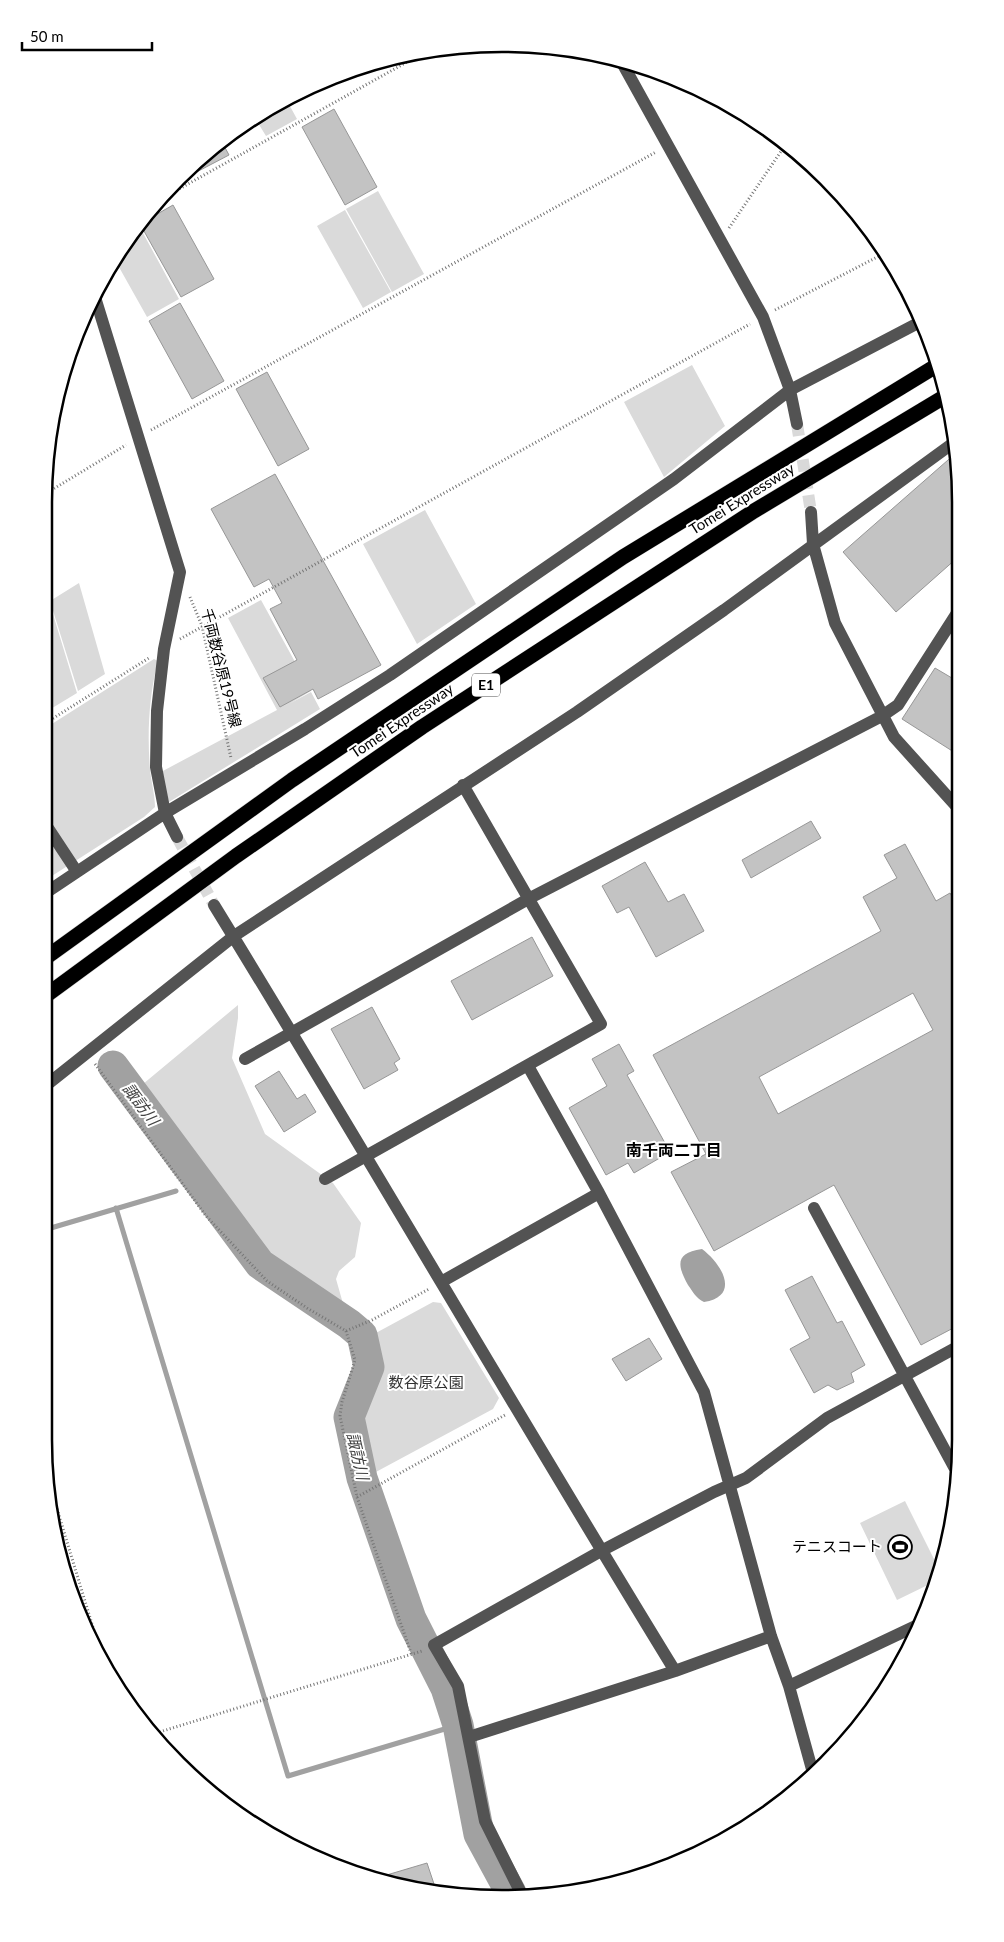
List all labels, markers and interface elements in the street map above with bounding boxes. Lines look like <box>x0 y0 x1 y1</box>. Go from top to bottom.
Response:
scale bar <box>22 20 152 52</box>
text: 50 m <box>30 27 64 45</box>
street label: Tomei Expressway <box>686 458 798 538</box>
street label: 千両数谷原19号線 <box>198 606 246 729</box>
road number: E1 <box>472 674 500 696</box>
street label: Tomei Expressway <box>346 679 457 761</box>
water label: 諏訪川 <box>119 1079 165 1130</box>
district label: 南千両二丁目 <box>626 1140 722 1159</box>
park label: 数谷原公園 <box>388 1373 464 1391</box>
water label: 諏訪川 <box>344 1430 374 1483</box>
sports icon: テニスコート <box>887 1534 913 1560</box>
place label: テニスコート <box>792 1537 882 1555</box>

